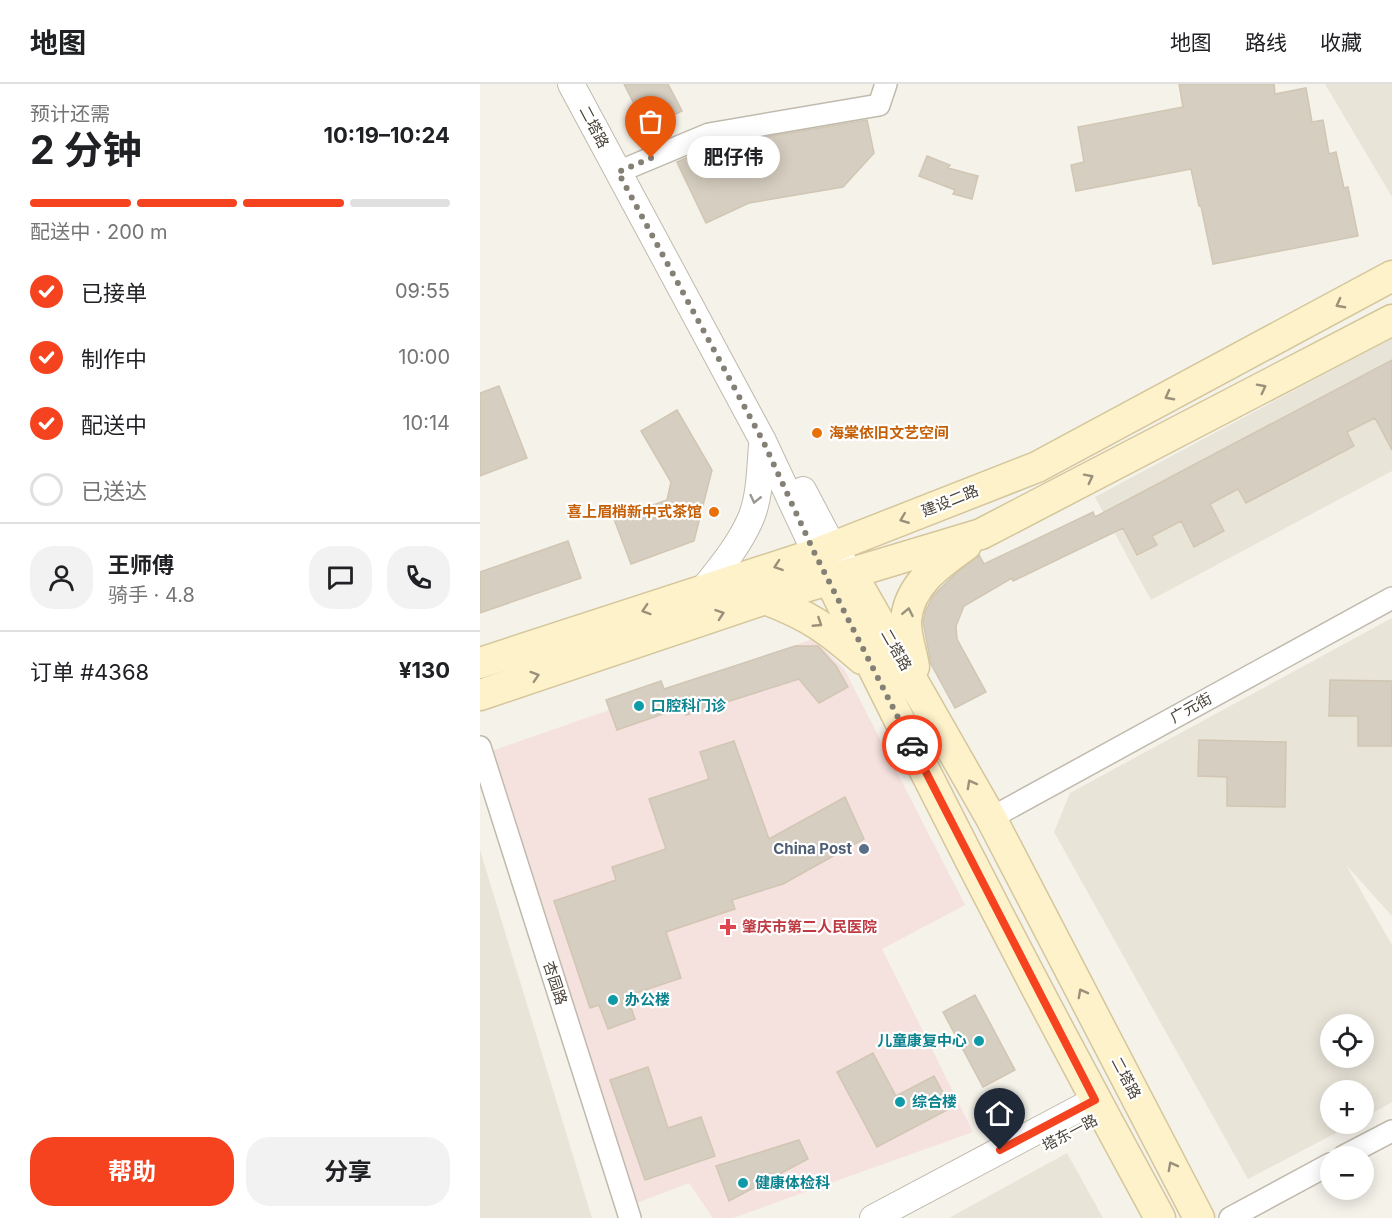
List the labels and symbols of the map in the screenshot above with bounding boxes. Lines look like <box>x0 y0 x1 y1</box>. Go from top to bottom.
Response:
pin <box>625 96 676 158</box>
street label: 二塔路 <box>575 102 613 151</box>
callout: 肥仔伟 <box>687 137 780 179</box>
one-way arrow <box>1336 296 1347 308</box>
one-way arrow <box>1256 384 1266 395</box>
one-way arrow <box>1164 389 1175 400</box>
place label: 海棠依旧文艺空间 <box>829 423 949 442</box>
marker: 海棠依旧文艺空间 <box>810 426 824 440</box>
one-way arrow <box>1082 474 1093 485</box>
street label: 建设二路 <box>918 480 981 521</box>
one-way arrow <box>749 494 762 504</box>
place label: 喜上眉梢新中式茶馆 <box>567 502 702 521</box>
marker: 喜上眉梢新中式茶馆 <box>707 505 721 519</box>
one-way arrow <box>899 512 910 524</box>
one-way arrow <box>773 559 783 572</box>
one-way arrow <box>641 603 652 615</box>
one-way arrow <box>901 608 914 618</box>
one-way arrow <box>714 609 725 621</box>
one-way arrow <box>812 616 823 627</box>
street label: 二塔路 <box>877 626 916 674</box>
one-way arrow <box>530 671 540 683</box>
street label: 广元街 <box>1166 688 1215 727</box>
place label: 口腔科门诊 <box>651 696 727 715</box>
marker: 口腔科门诊 <box>632 699 646 713</box>
courier <box>882 715 942 775</box>
one-way arrow <box>967 780 978 790</box>
place label: China Post <box>773 839 852 858</box>
marker: China Post <box>857 842 871 856</box>
place label: 肇庆市第二人民医院 <box>742 917 877 936</box>
marker: 肇庆市第二人民医院 <box>719 918 737 936</box>
street label: 杏园路 <box>539 959 571 1007</box>
one-way arrow <box>1078 989 1089 1000</box>
place label: 办公楼 <box>625 990 670 1009</box>
marker: 办公楼 <box>606 993 620 1007</box>
place label: 儿童康复中心 <box>877 1031 967 1050</box>
marker: 儿童康复中心 <box>972 1034 986 1048</box>
street label: 二塔路 <box>1107 1053 1145 1102</box>
pin <box>974 1088 1025 1150</box>
place label: 综合楼 <box>912 1092 957 1111</box>
marker: 综合楼 <box>893 1095 907 1109</box>
street label: 塔东一路 <box>1039 1110 1101 1155</box>
one-way arrow <box>1168 1162 1179 1172</box>
place label: 健康体检科 <box>755 1173 830 1192</box>
marker: 健康体检科 <box>736 1176 750 1190</box>

